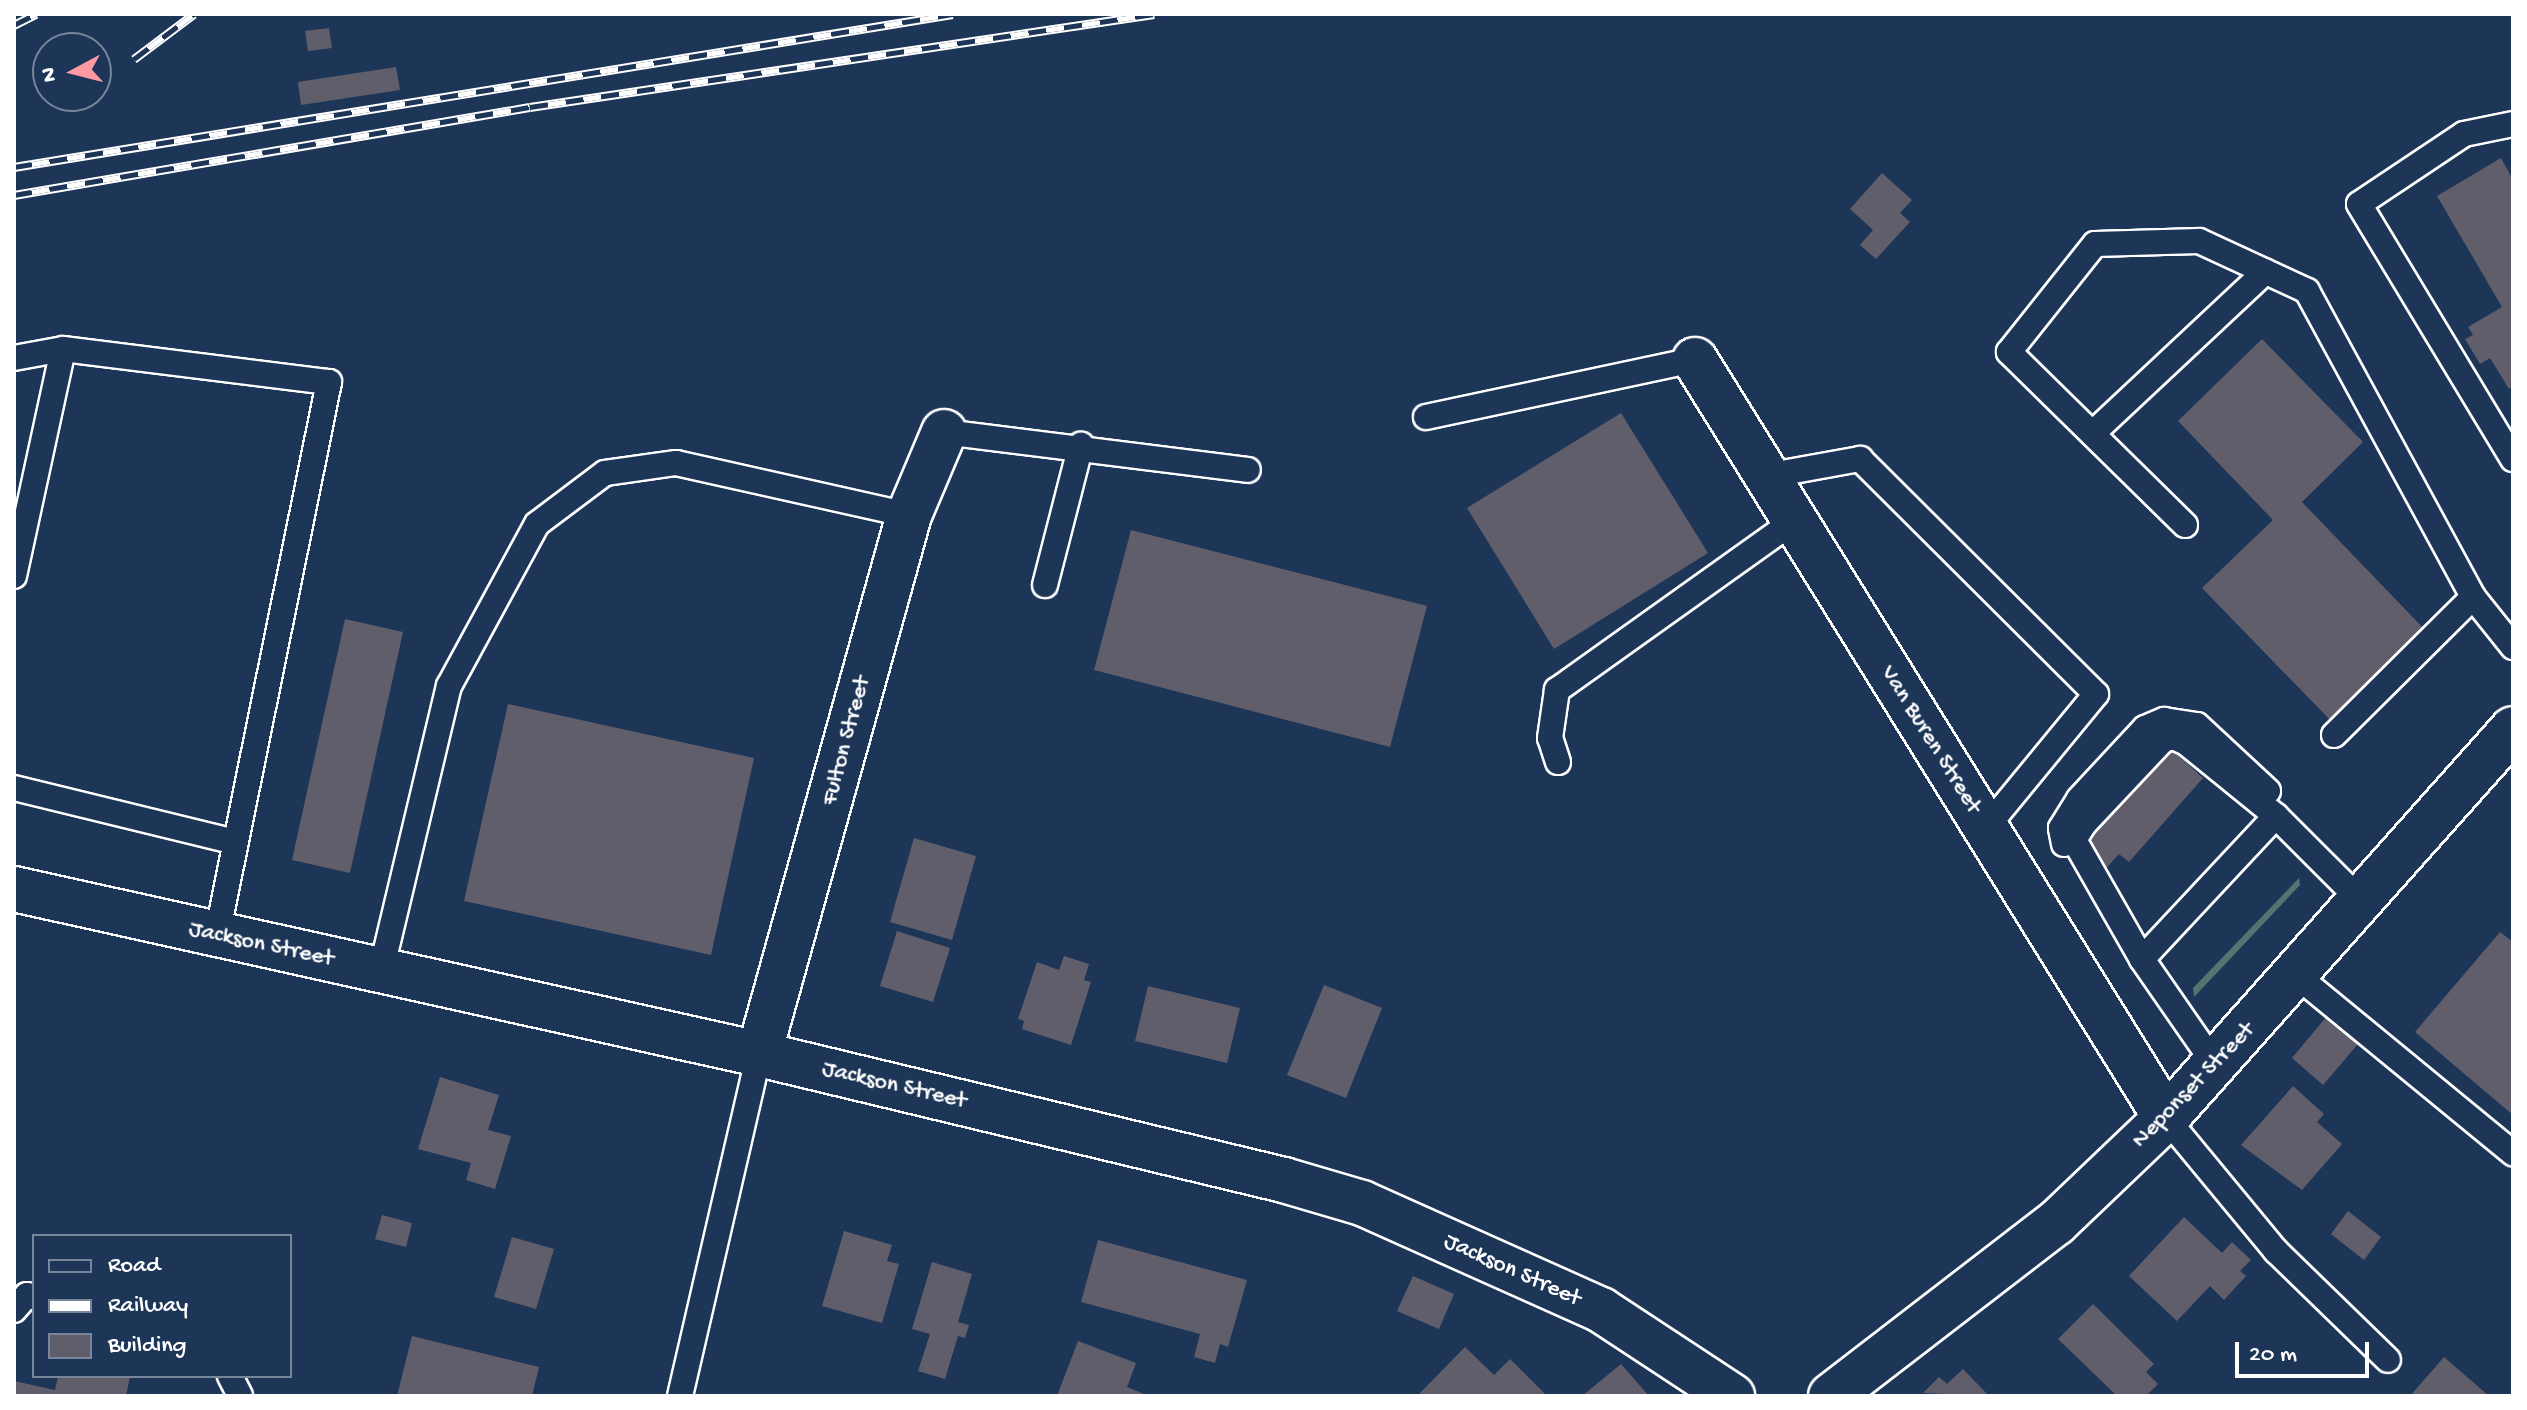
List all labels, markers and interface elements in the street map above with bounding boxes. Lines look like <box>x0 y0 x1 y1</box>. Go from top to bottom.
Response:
north arrow <box>32 32 112 112</box>
text: N <box>36 66 64 83</box>
street label: Van Buren Street <box>1873 661 1987 819</box>
street label: Fulton Street <box>816 673 878 809</box>
street label: Jackson Street <box>186 916 336 974</box>
street label: Neponset Street <box>2127 1017 2261 1155</box>
street label: Jackson Street <box>819 1055 969 1117</box>
street label: Jackson Street <box>1439 1228 1585 1314</box>
legend <box>32 1234 292 1378</box>
text: Road <box>108 1252 160 1281</box>
text: Railway <box>108 1292 188 1321</box>
scale bar <box>2239 1326 2373 1376</box>
text: Building <box>108 1332 186 1361</box>
text: 20 m <box>2249 1341 2297 1370</box>

